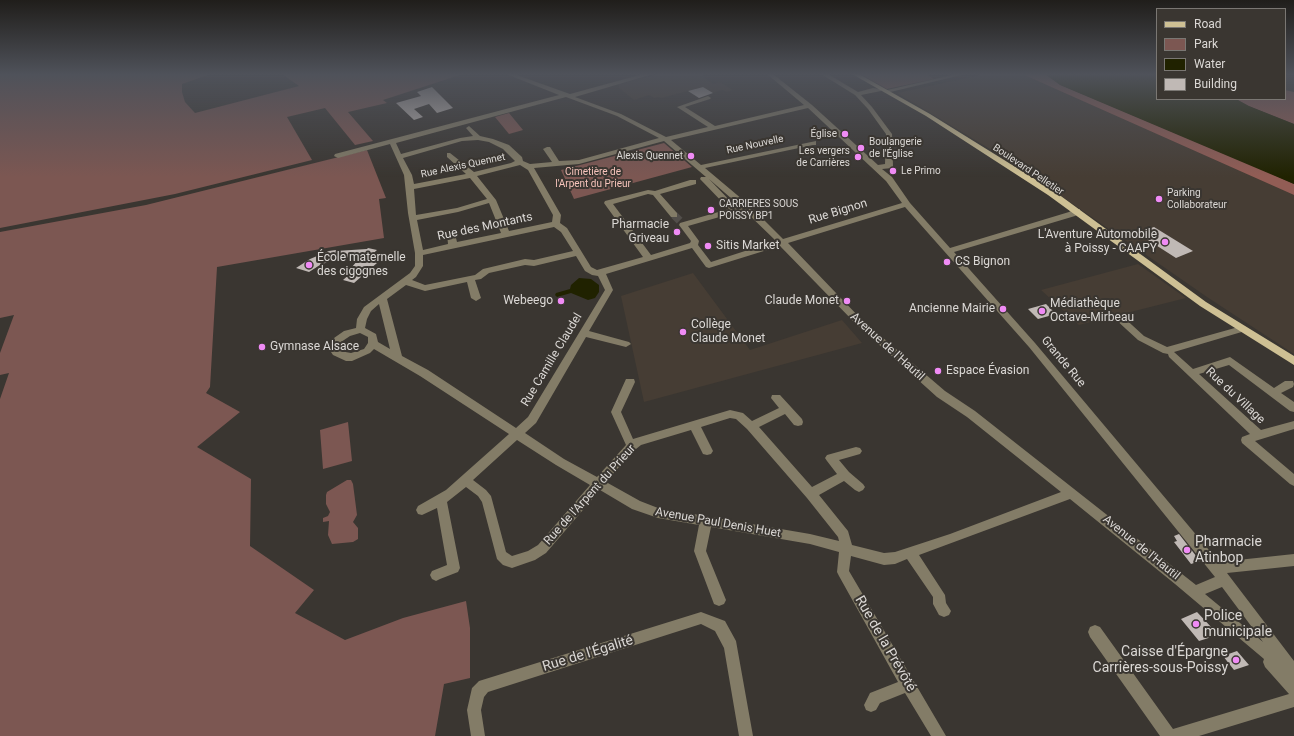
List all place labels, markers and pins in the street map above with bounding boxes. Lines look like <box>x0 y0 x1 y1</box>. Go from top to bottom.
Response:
place label: Église <box>810 128 837 140</box>
marker: Église <box>840 129 850 139</box>
place label: Boulangerie de l'Église <box>869 136 922 160</box>
marker: Boulangerie de l'Église <box>856 143 866 153</box>
place label: Les vergers de Carrières <box>796 145 850 168</box>
place label: Alexis Quennet <box>616 150 683 162</box>
marker: Alexis Quennet <box>686 151 696 161</box>
marker: Les vergers de Carrières <box>853 152 863 162</box>
place label: Le Primo <box>901 165 941 177</box>
marker: Le Primo <box>888 166 898 176</box>
place label: Parking Collaborateur <box>1167 187 1227 210</box>
marker: Parking Collaborateur <box>1154 194 1164 204</box>
place label: CARRIERES SOUS POISSY BP1 <box>719 198 798 222</box>
marker: CARRIERES SOUS POISSY BP1 <box>706 205 716 215</box>
place label: Pharmacie Griveau <box>612 218 669 246</box>
marker: Pharmacie Griveau <box>672 227 682 237</box>
place label: L'Aventure Automobile à Poissy - CAAPY <box>1038 228 1157 256</box>
marker: L'Aventure Automobile à Poissy - CAAPY <box>1160 237 1170 247</box>
place label: Sitis Market <box>716 239 779 253</box>
marker: Sitis Market <box>703 241 713 251</box>
place label: École maternelle des cigognes <box>317 251 406 279</box>
place label: CS Bignon <box>955 255 1010 269</box>
marker: CS Bignon <box>942 257 952 267</box>
marker: École maternelle des cigognes <box>304 260 314 270</box>
place label: Webeego <box>503 294 553 308</box>
place label: Claude Monet <box>765 294 839 308</box>
marker: Webeego <box>556 296 566 306</box>
marker: Claude Monet <box>842 296 852 306</box>
place label: Médiathèque Octave-Mirbeau <box>1050 297 1134 325</box>
place label: Ancienne Mairie <box>909 302 995 316</box>
marker: Ancienne Mairie <box>998 304 1008 314</box>
marker: Médiathèque Octave-Mirbeau <box>1037 306 1047 316</box>
place label: Collège Claude Monet <box>691 318 765 346</box>
marker: Collège Claude Monet <box>678 327 688 337</box>
place label: Gymnase Alsace <box>270 340 359 354</box>
marker: Gymnase Alsace <box>257 342 267 352</box>
place label: Espace Évasion <box>946 364 1029 378</box>
marker: Espace Évasion <box>933 366 943 376</box>
place label: Pharmacie Atinbop <box>1195 534 1262 566</box>
marker: Pharmacie Atinbop <box>1182 545 1192 555</box>
place label: Police municipale <box>1204 608 1272 640</box>
marker: Police municipale <box>1191 619 1201 629</box>
place label: Caisse d'Épargne Carrières-sous-Poissy <box>1093 644 1228 676</box>
marker: Caisse d'Épargne Carrières-sous-Poissy <box>1231 655 1241 665</box>

